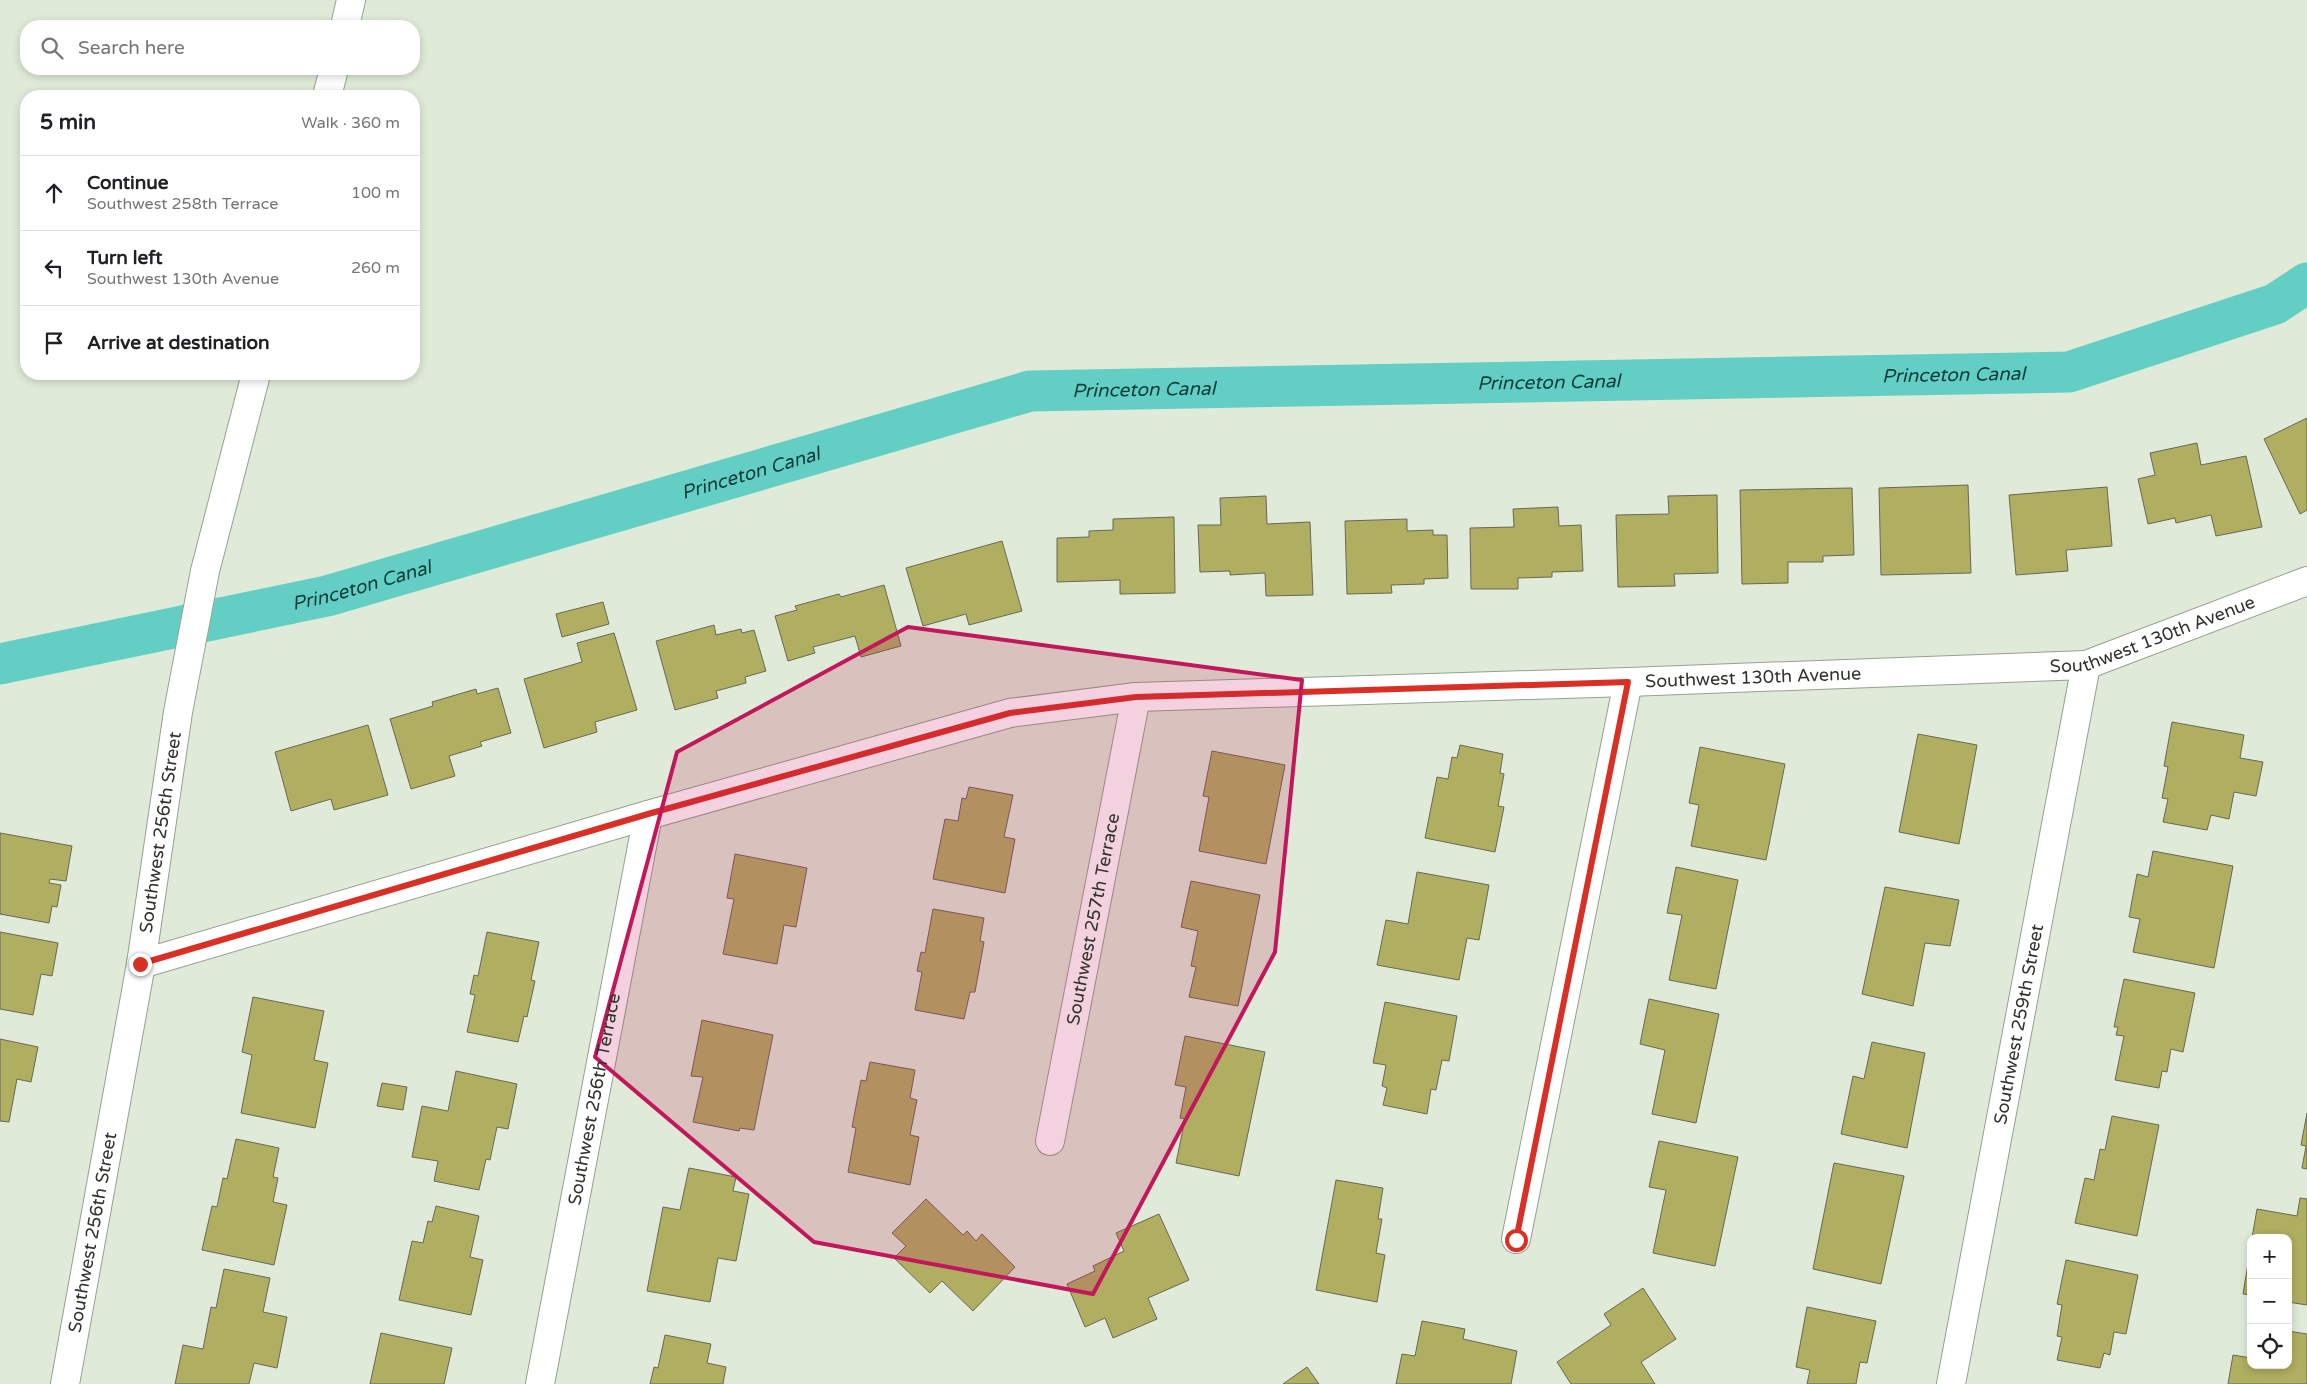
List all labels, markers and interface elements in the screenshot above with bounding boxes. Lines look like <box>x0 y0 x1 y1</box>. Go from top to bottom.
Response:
search box <box>20 20 420 75</box>
icon: search <box>38 34 66 62</box>
text: Search here <box>78 37 185 59</box>
text: 5 min <box>40 110 96 135</box>
text: Walk · 360 m <box>301 113 400 133</box>
text: Continue <box>87 172 169 194</box>
icon: ahead <box>40 179 68 207</box>
text: 100 m <box>351 183 400 203</box>
text: Southwest 258th Terrace <box>87 194 278 214</box>
text: Turn left <box>87 247 163 269</box>
icon: left <box>40 254 68 282</box>
text: 260 m <box>351 258 400 278</box>
text: Southwest 130th Avenue <box>87 269 279 289</box>
icon: arrive <box>40 329 68 357</box>
text: Arrive at destination <box>87 332 270 354</box>
water label: Princeton Canal <box>1882 363 2028 387</box>
water label: Princeton Canal <box>1477 370 1623 395</box>
water label: Princeton Canal <box>1072 378 1218 402</box>
water label: Princeton Canal <box>679 442 825 504</box>
water label: Princeton Canal <box>290 556 436 615</box>
street label: Southwest 130th Avenue <box>2049 591 2258 677</box>
street label: Southwest 130th Avenue <box>1645 662 1862 692</box>
street label: Southwest 256th Street <box>135 730 186 934</box>
street label: Southwest 257th Terrace <box>1062 811 1124 1027</box>
street label: Southwest 259th Street <box>1989 922 2048 1126</box>
route end <box>129 953 152 976</box>
street label: Southwest 256th Terrace <box>563 991 625 1207</box>
street label: Southwest 256th Street <box>64 1130 121 1334</box>
route start <box>1505 1229 1528 1252</box>
map controls <box>2247 1234 2292 1369</box>
button: + <box>2247 1234 2292 1279</box>
button: − <box>2247 1279 2292 1324</box>
button: locate <box>2247 1324 2292 1369</box>

